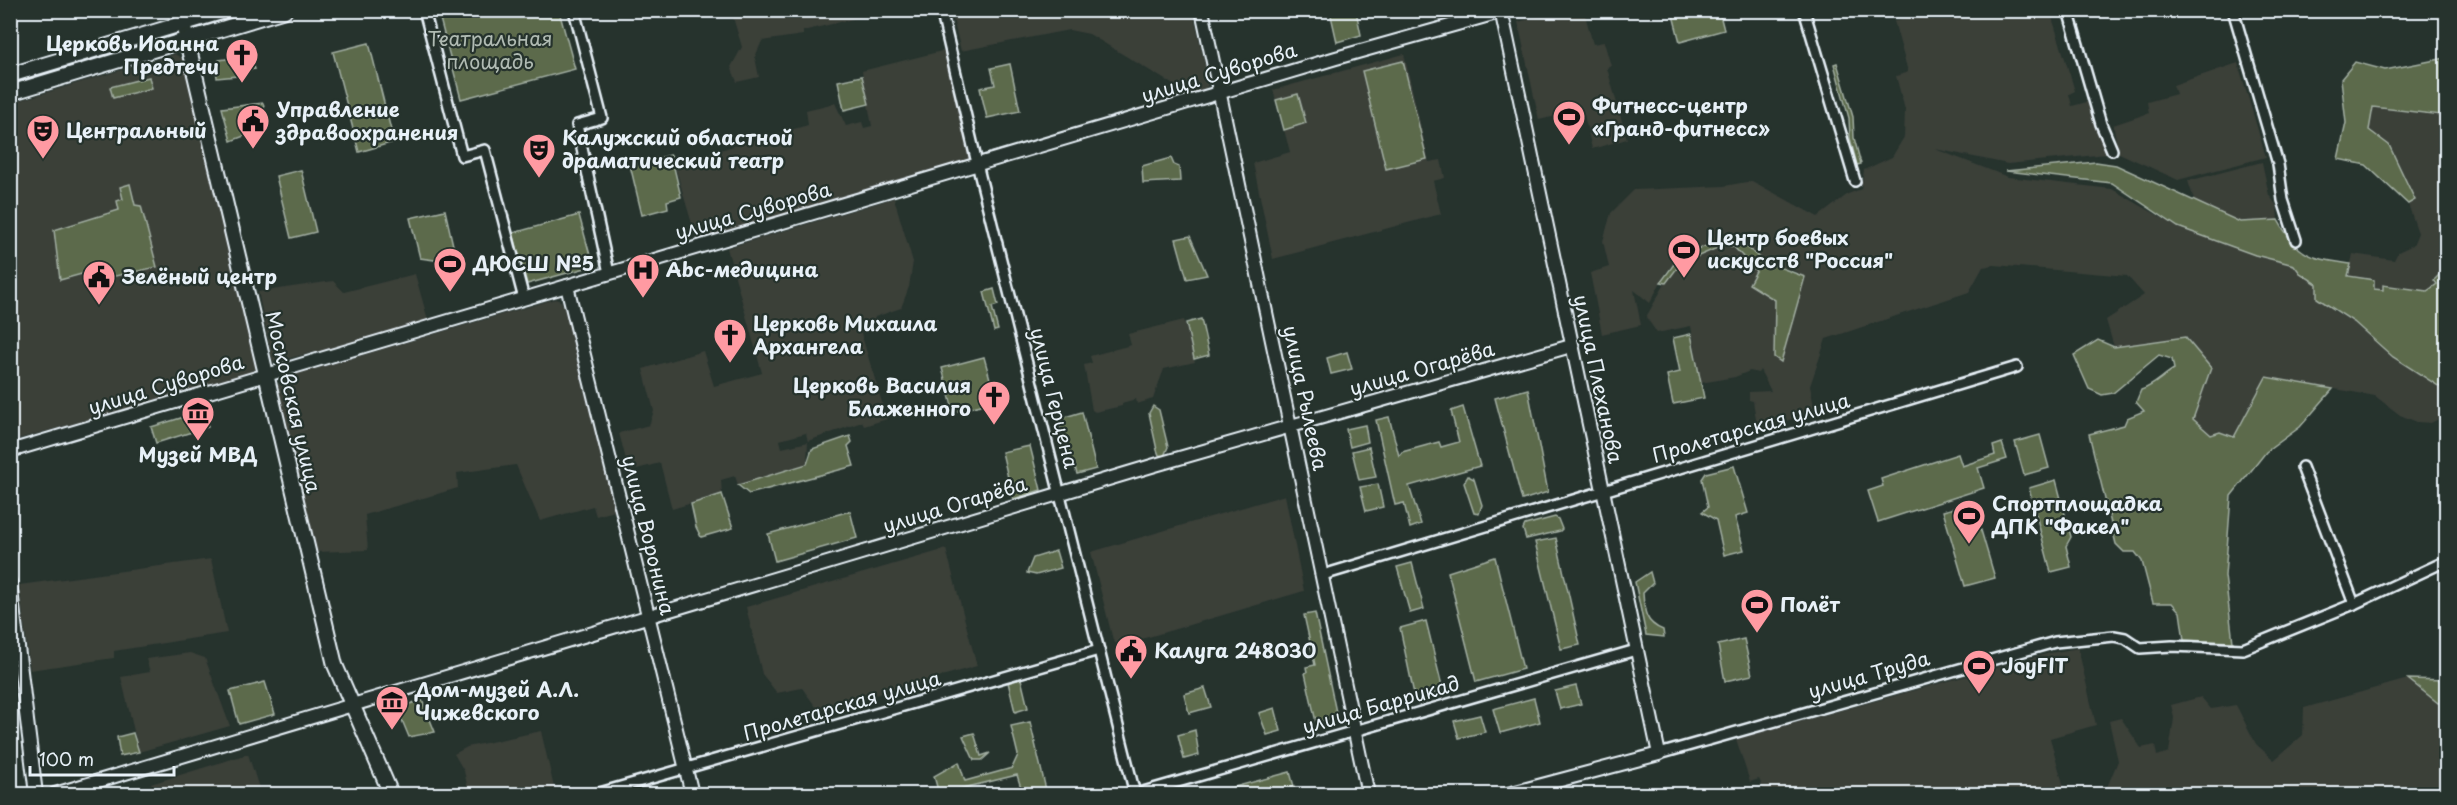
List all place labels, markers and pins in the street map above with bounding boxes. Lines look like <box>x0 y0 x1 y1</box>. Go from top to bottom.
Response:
place label: Церковь Иоанна Предтечи <box>46 28 219 81</box>
church icon: Церковь Иоанна Предтечи <box>224 37 260 84</box>
place label: Фитнесс-центр «Гранд-фитнесс» <box>1592 90 1770 143</box>
place label: Управление здравоохранения <box>275 94 458 147</box>
sports icon: Фитнесс-центр «Гранд-фитнесс» <box>1551 99 1587 146</box>
public building icon: Управление здравоохранения <box>235 103 271 150</box>
theatre icon: Центральный <box>25 113 61 160</box>
place label: Центральный <box>66 115 207 145</box>
place label: Калужский областной драматический театр <box>562 122 793 175</box>
theatre icon: Калужский областной драматический театр <box>521 132 557 179</box>
place label: Центр боевых искусств "Россия" <box>1707 222 1893 275</box>
sports icon: Центр боевых искусств "Россия" <box>1666 232 1702 279</box>
sports icon: ДЮСШ №5 <box>432 246 468 293</box>
place label: ДЮСШ №5 <box>472 248 594 278</box>
hospital icon: Abc-медицина <box>625 252 661 299</box>
place label: Abc-медицина <box>666 254 819 284</box>
public building icon: Зелёный центр <box>81 259 117 306</box>
place label: Зелёный центр <box>121 261 277 291</box>
place label: Церковь Михаила Архангела <box>753 308 938 361</box>
church icon: Церковь Михаила Архангела <box>712 317 748 364</box>
place label: Церковь Василия Блаженного <box>793 370 971 423</box>
church icon: Церковь Василия Блаженного <box>976 379 1012 426</box>
museum icon: Музей МВД <box>180 395 216 442</box>
place label: Музей МВД <box>139 439 257 469</box>
place label: Спортплощадка ДПК "Факел" <box>1991 488 2163 541</box>
sports icon: Спортплощадка ДПК "Факел" <box>1951 498 1987 545</box>
sports icon: Полёт <box>1739 587 1775 634</box>
place label: Полёт <box>1780 589 1840 619</box>
public building icon: Калуга 248030 <box>1113 633 1149 680</box>
place label: Калуга 248030 <box>1154 635 1316 665</box>
sports icon: JoyFIT <box>1961 648 1997 695</box>
place label: JoyFIT <box>2002 650 2069 680</box>
place label: Дом-музей А.Л. Чижевского <box>414 674 579 727</box>
museum icon: Дом-музей А.Л. Чижевского <box>374 684 410 731</box>

